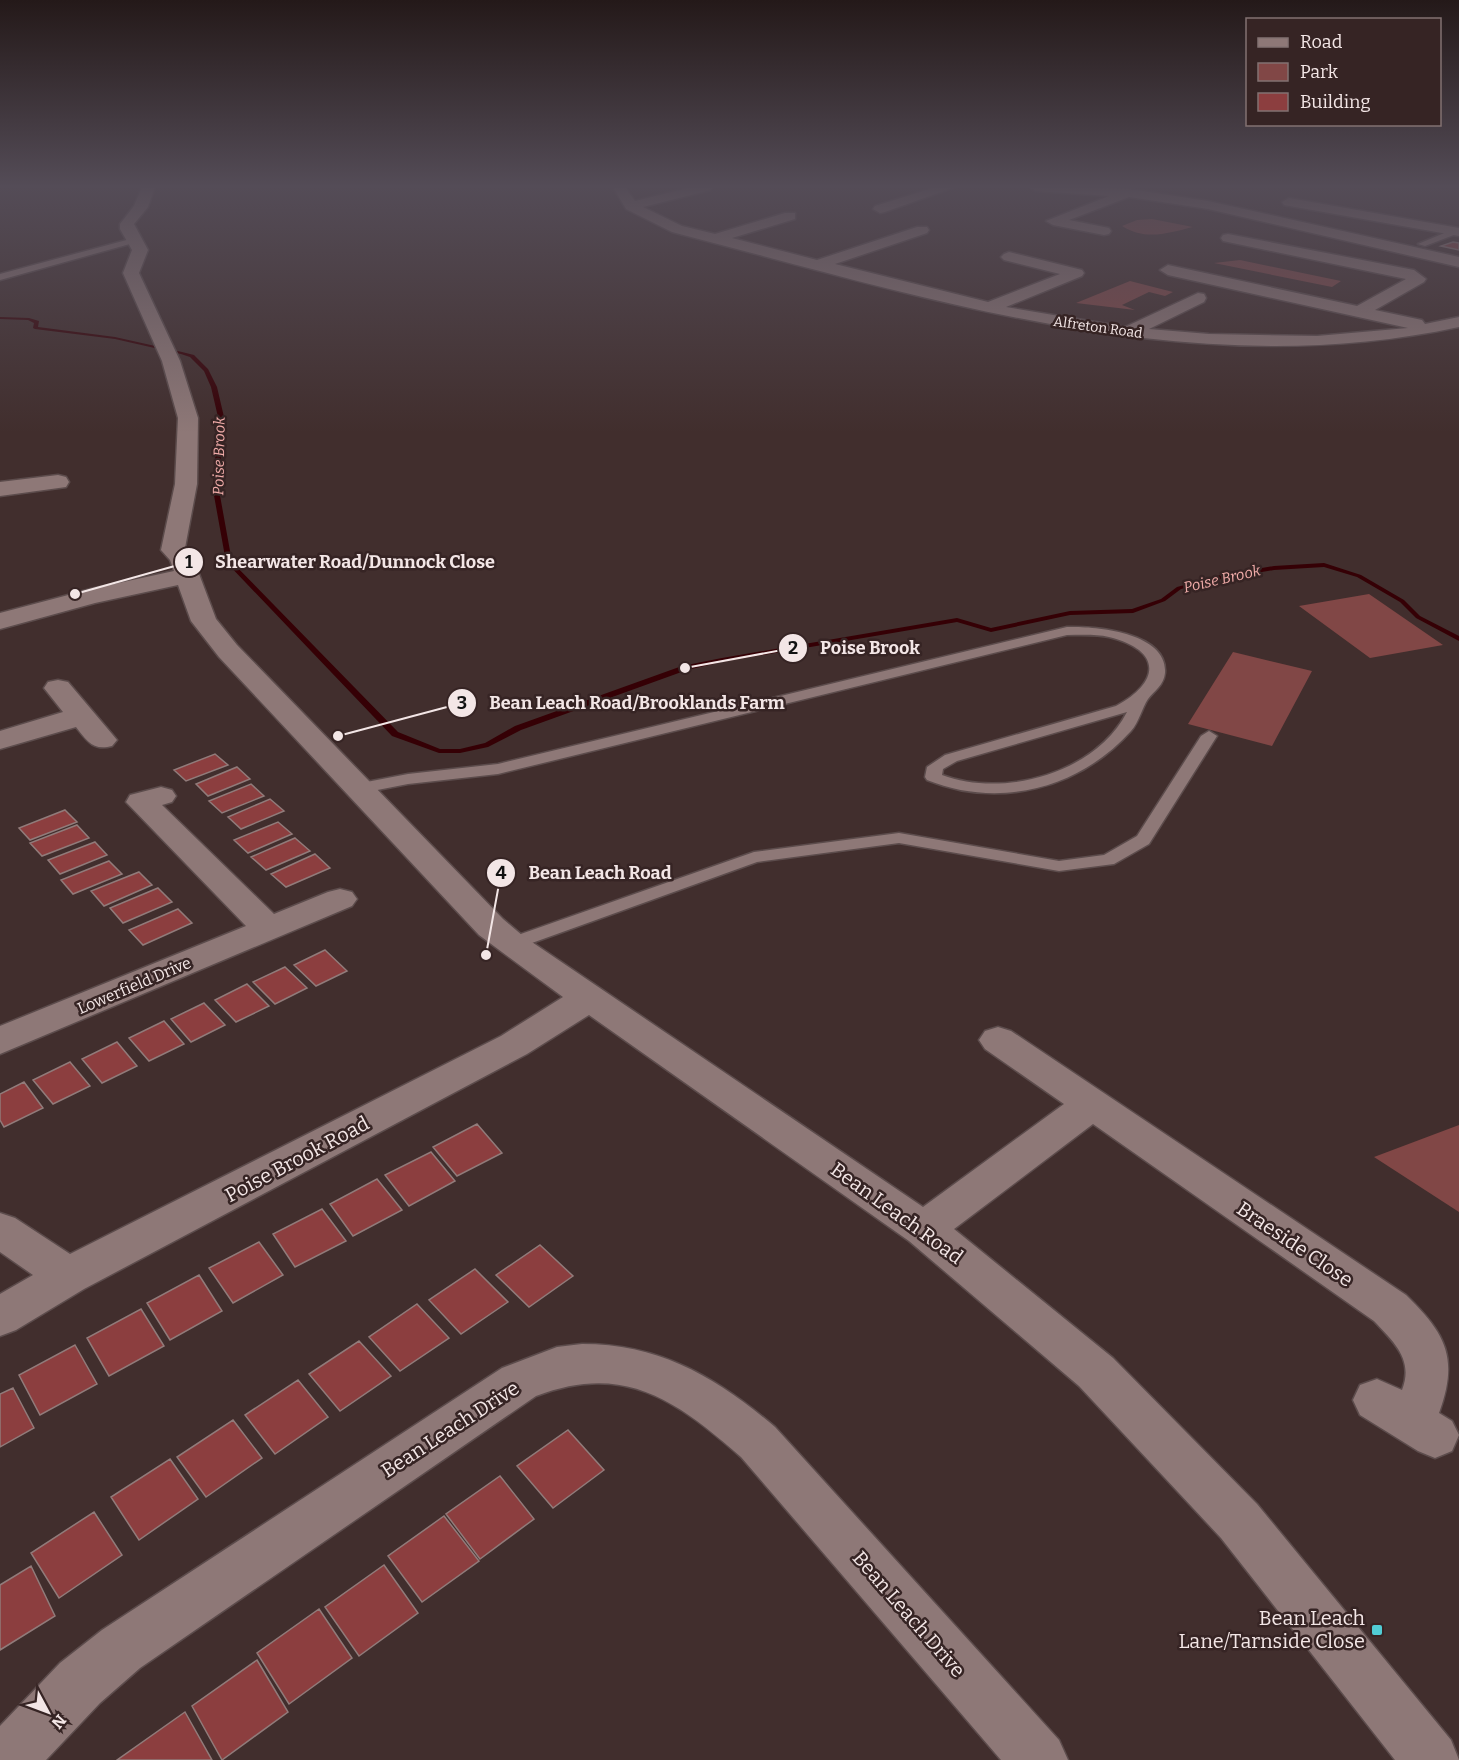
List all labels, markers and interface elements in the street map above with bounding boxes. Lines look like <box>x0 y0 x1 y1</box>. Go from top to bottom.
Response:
legend <box>1246 18 1441 126</box>
text: Road <box>1300 31 1343 53</box>
text: Park <box>1300 61 1339 83</box>
text: Building <box>1300 91 1371 113</box>
street label: Alfreton Road <box>1052 313 1144 342</box>
water label: Poise Brook <box>209 416 229 495</box>
callout: Shearwater Road/Dunnock Close <box>174 544 507 580</box>
text: 1 <box>185 551 193 573</box>
text: Shearwater Road/Dunnock Close <box>215 551 495 573</box>
water label: Poise Brook <box>1182 561 1263 597</box>
callout: Poise Brook <box>778 630 932 666</box>
text: 2 <box>788 637 798 659</box>
text: Poise Brook <box>820 637 920 659</box>
callout: Bean Leach Road/Brooklands Farm <box>447 685 797 721</box>
text: 3 <box>457 692 467 714</box>
text: Bean Leach Road/Brooklands Farm <box>489 692 785 714</box>
callout: Bean Leach Road <box>486 855 683 891</box>
text: 4 <box>496 862 507 884</box>
text: Bean Leach Road <box>528 862 672 884</box>
street label: Lowerfield Drive <box>75 953 194 1018</box>
street label: Poise Brook Road <box>221 1111 373 1207</box>
street label: Bean Leach Road <box>826 1157 968 1269</box>
street label: Braeside Close <box>1232 1196 1358 1292</box>
street label: Bean Leach Drive <box>377 1376 523 1482</box>
street label: Bean Leach Drive <box>848 1546 970 1682</box>
place label: Bean Leach Lane/Tarnside Close <box>1178 1606 1366 1653</box>
marker: Bean Leach Lane/Tarnside Close <box>1370 1623 1384 1637</box>
north arrow <box>18 1682 78 1742</box>
text: N <box>48 1711 70 1732</box>

